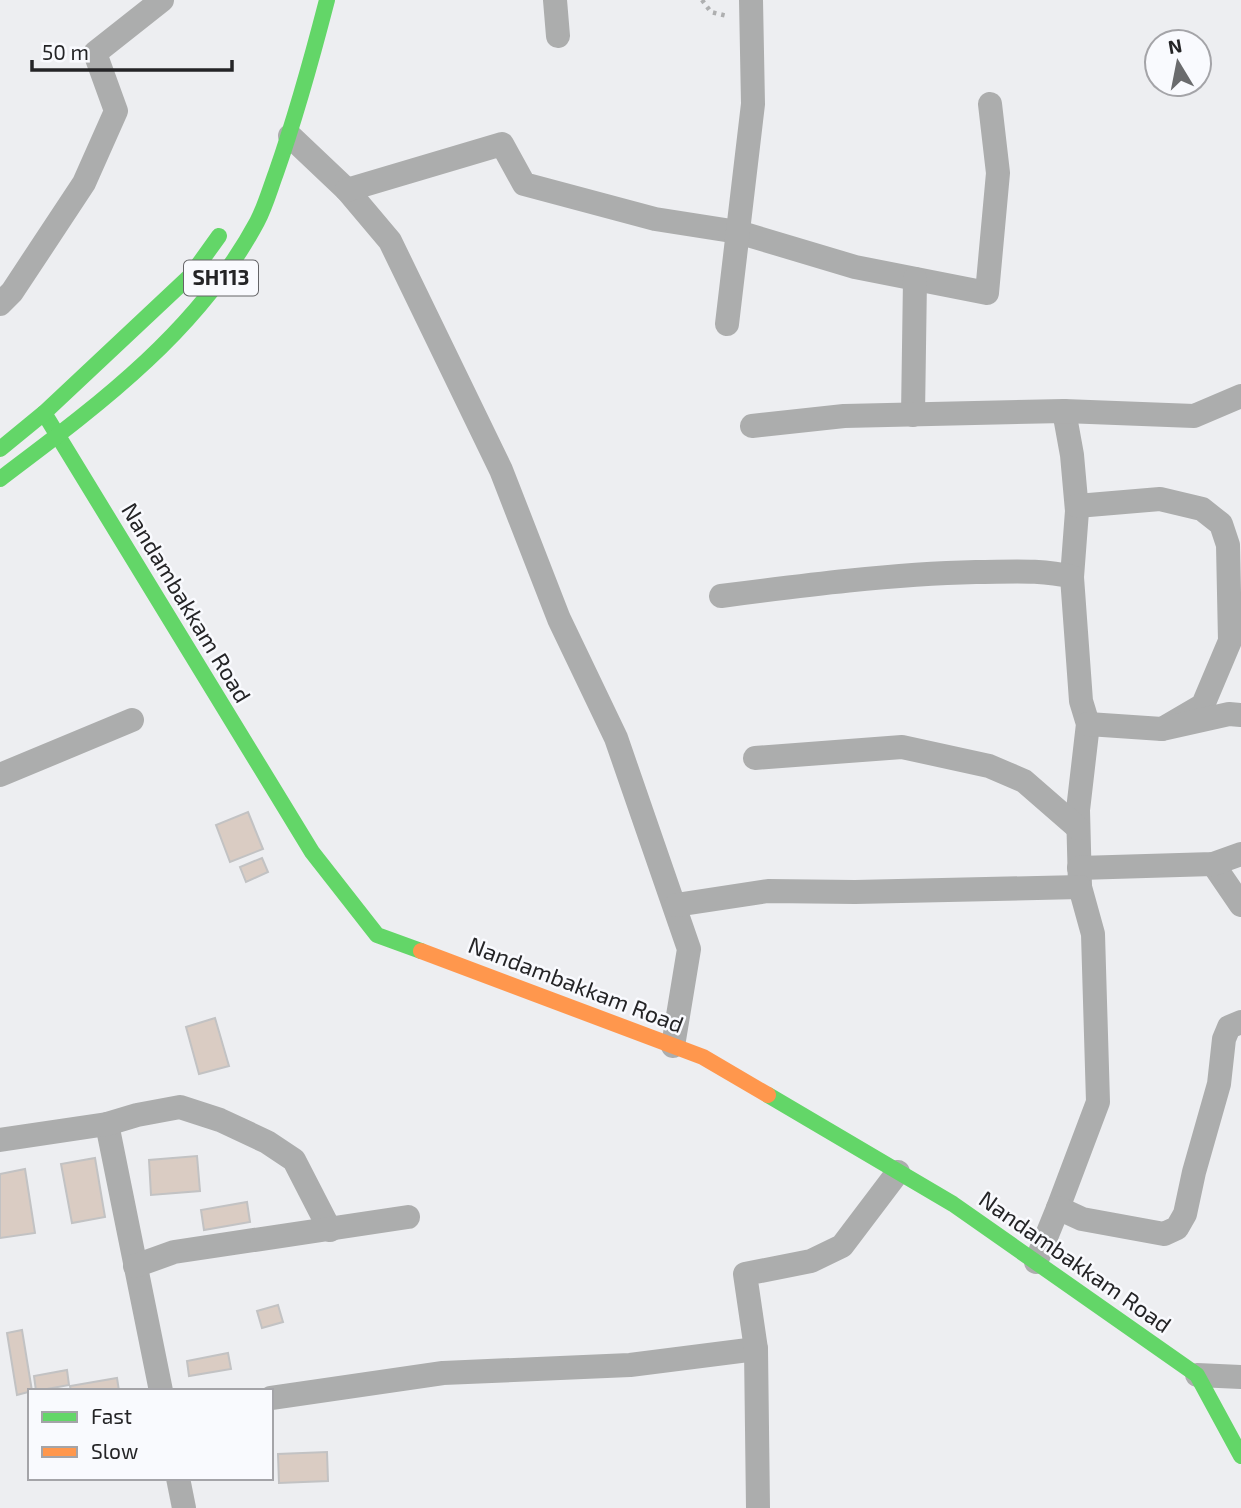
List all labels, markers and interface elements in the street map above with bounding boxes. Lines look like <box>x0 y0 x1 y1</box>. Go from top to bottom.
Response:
scale bar <box>32 28 231 72</box>
north arrow <box>1143 28 1213 98</box>
text: N <box>1166 33 1184 58</box>
text: 50 m <box>42 39 89 64</box>
road number: SH113 <box>184 260 258 296</box>
street label: Nandambakkam Road <box>116 497 258 707</box>
street label: Nandambakkam Road <box>465 930 688 1038</box>
street label: Nandambakkam Road <box>974 1184 1177 1338</box>
legend <box>28 1389 273 1480</box>
text: Fast <box>91 1403 132 1428</box>
text: Slow <box>91 1438 138 1463</box>

